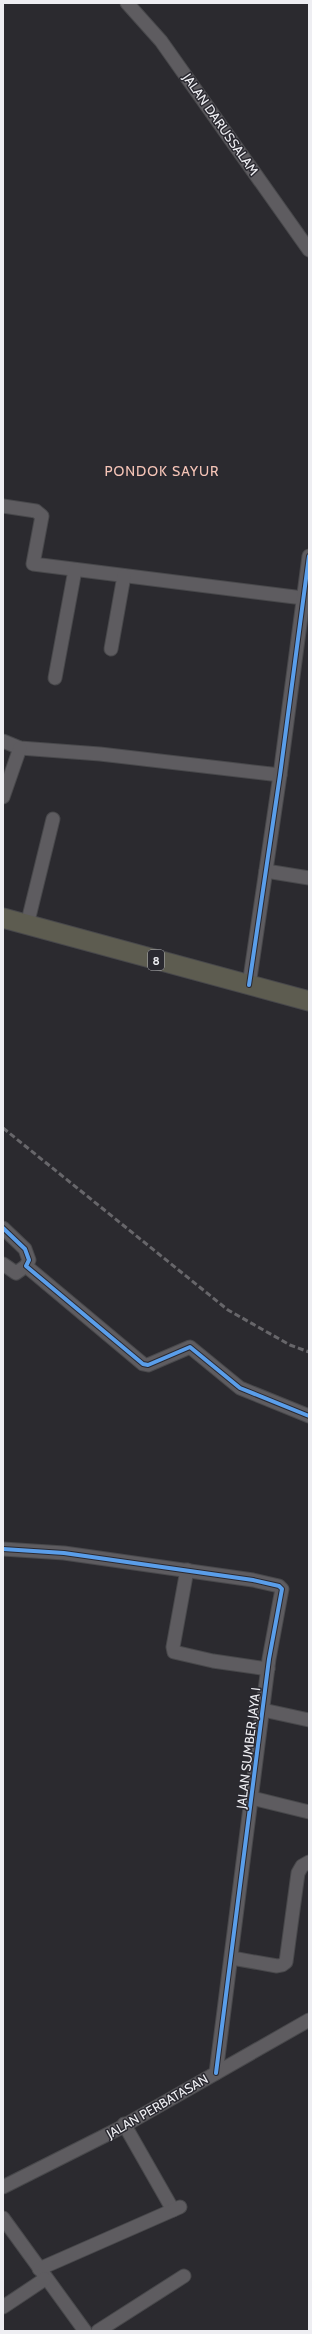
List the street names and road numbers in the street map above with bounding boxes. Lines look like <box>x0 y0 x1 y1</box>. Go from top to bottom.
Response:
street label: JALAN DARUSSALAM <box>179 69 262 178</box>
road number: 8 <box>148 950 164 970</box>
street label: JALAN SUMBER JAYA I <box>232 1686 263 1811</box>
street label: JALAN PERBATASAN <box>103 2070 211 2142</box>

